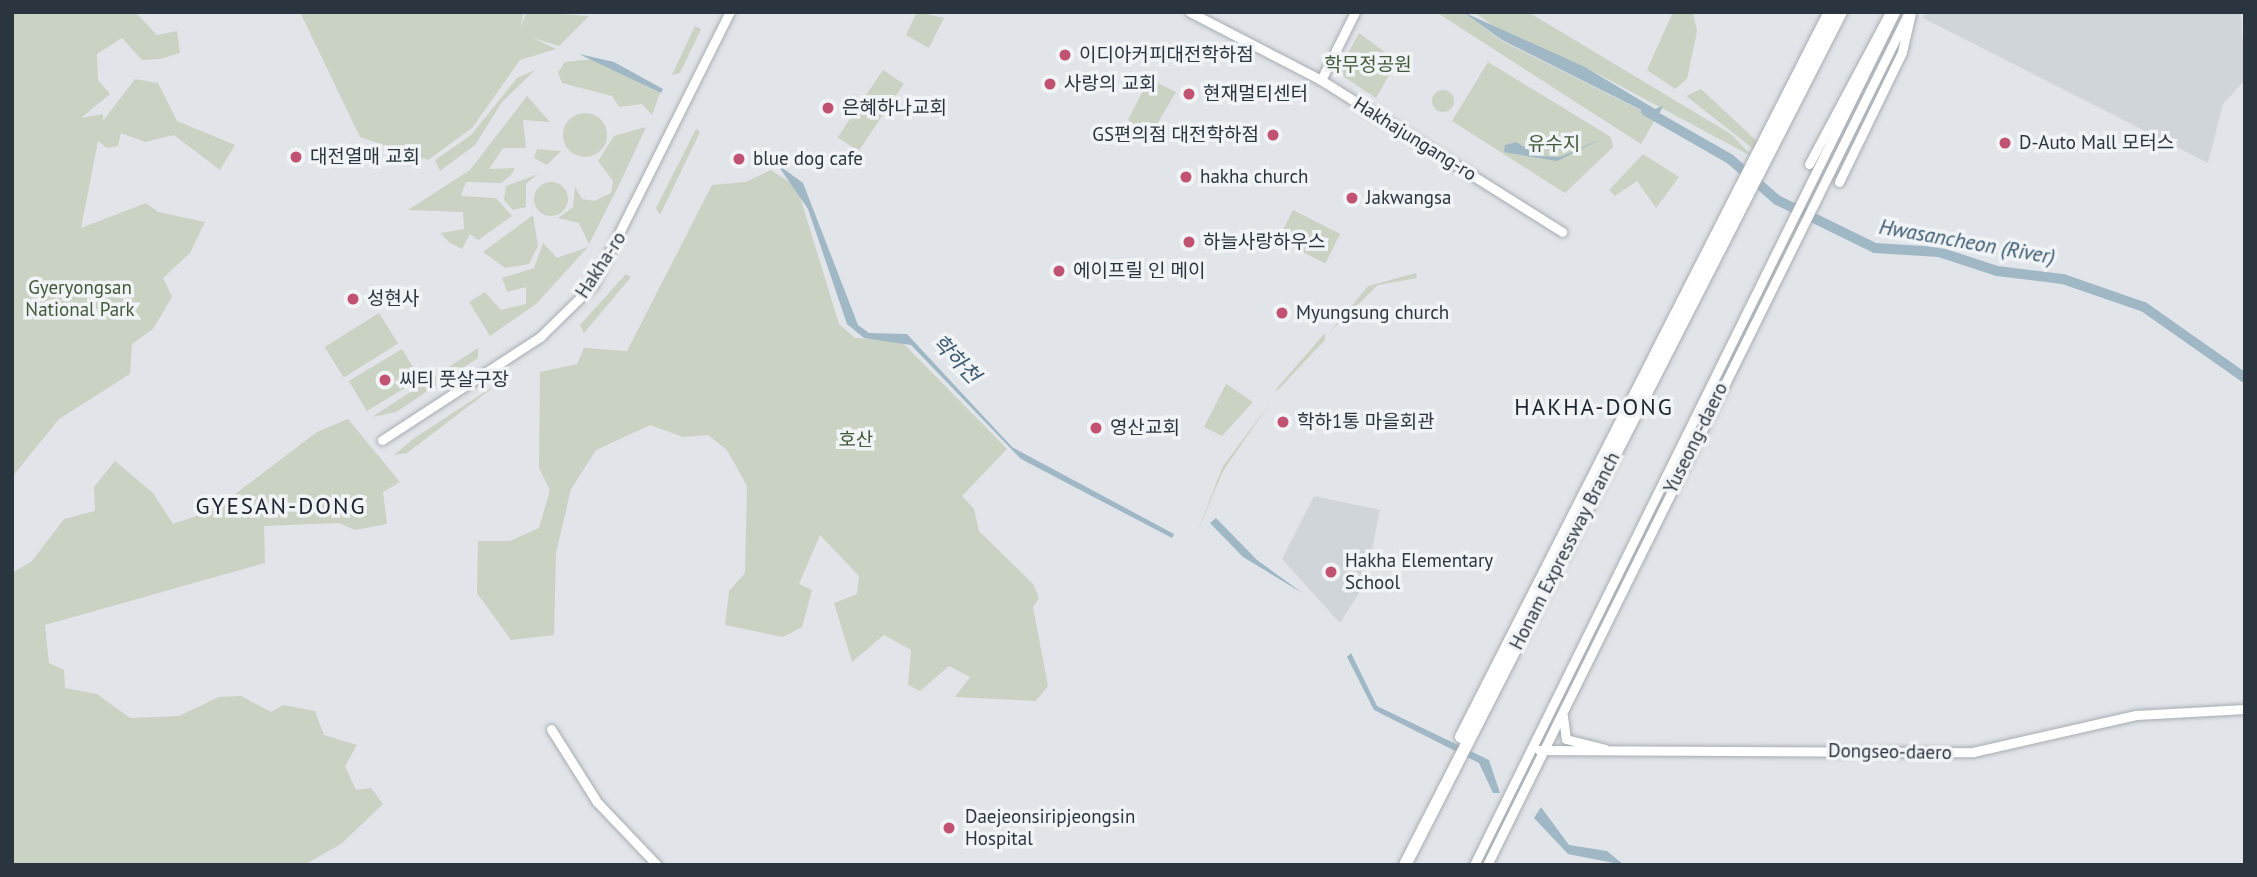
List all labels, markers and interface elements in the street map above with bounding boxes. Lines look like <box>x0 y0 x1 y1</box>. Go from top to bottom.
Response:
place label: 이디아커피대전학하점 <box>1079 44 1254 66</box>
marker: 이디아커피대전학하점 <box>1057 47 1073 63</box>
park label: 학무정공원 <box>1324 54 1412 76</box>
place label: 사랑의 교회 <box>1064 73 1156 95</box>
marker: 사랑의 교회 <box>1042 76 1058 92</box>
place label: 현재멀티센터 <box>1203 83 1308 105</box>
marker: 현재멀티센터 <box>1181 86 1197 102</box>
street label: Hakhajungang-ro <box>1349 92 1481 186</box>
place label: 은혜하나교회 <box>842 97 947 119</box>
marker: 은혜하나교회 <box>820 100 836 116</box>
place label: GS편의점 대전학하점 <box>1092 124 1259 146</box>
marker: GS편의점 대전학하점 <box>1265 127 1281 143</box>
place label: D-Auto Mall 모터스 <box>2019 132 2174 154</box>
park label: 유수지 <box>1528 133 1580 155</box>
marker: D-Auto Mall 모터스 <box>1997 135 2013 151</box>
place label: 대전열매 교회 <box>310 146 420 168</box>
place label: blue dog cafe <box>753 148 863 170</box>
marker: 대전열매 교회 <box>288 149 304 165</box>
marker: blue dog cafe <box>731 151 747 167</box>
place label: hakha church <box>1200 166 1308 188</box>
marker: hakha church <box>1178 169 1194 185</box>
place label: Jakwangsa <box>1366 187 1451 209</box>
marker: Jakwangsa <box>1344 190 1360 206</box>
water label: Hwasancheon (River) <box>1877 214 2057 270</box>
street label: Hakha-ro <box>571 228 631 302</box>
place label: 하늘사랑하우스 <box>1203 231 1325 253</box>
marker: 하늘사랑하우스 <box>1181 234 1197 250</box>
place label: 에이프릴 인 메이 <box>1073 260 1206 282</box>
marker: 에이프릴 인 메이 <box>1051 263 1067 279</box>
park label: Gyeryongsan National Park <box>25 277 135 321</box>
place label: 성현사 <box>367 288 419 310</box>
marker: 성현사 <box>345 291 361 307</box>
place label: Myungsung church <box>1296 302 1449 324</box>
marker: Myungsung church <box>1274 305 1290 321</box>
water label: 학하천 <box>927 329 985 389</box>
place label: 씨티 풋살구장 <box>399 369 509 391</box>
marker: 씨티 풋살구장 <box>377 372 393 388</box>
street label: Yuseong-daero <box>1659 379 1733 497</box>
district label: HAKHA-DONG <box>1515 393 1673 421</box>
place label: 학하1통 마을회관 <box>1297 411 1435 433</box>
marker: 학하1통 마을회관 <box>1275 414 1291 430</box>
place label: 영산교회 <box>1110 417 1180 439</box>
marker: 영산교회 <box>1088 420 1104 436</box>
park label: 호산 <box>839 429 873 451</box>
street label: Honam Expressway Branch <box>1505 448 1625 654</box>
district label: GYESAN-DONG <box>197 492 365 520</box>
place label: Hakha Elementary School <box>1345 550 1493 594</box>
marker: Hakha Elementary School <box>1323 564 1339 580</box>
street label: Dongseo-daero <box>1828 740 1952 764</box>
place label: Daejeonsiripjeongsin Hospital <box>965 806 1135 850</box>
marker: Daejeonsiripjeongsin Hospital <box>939 818 959 838</box>

